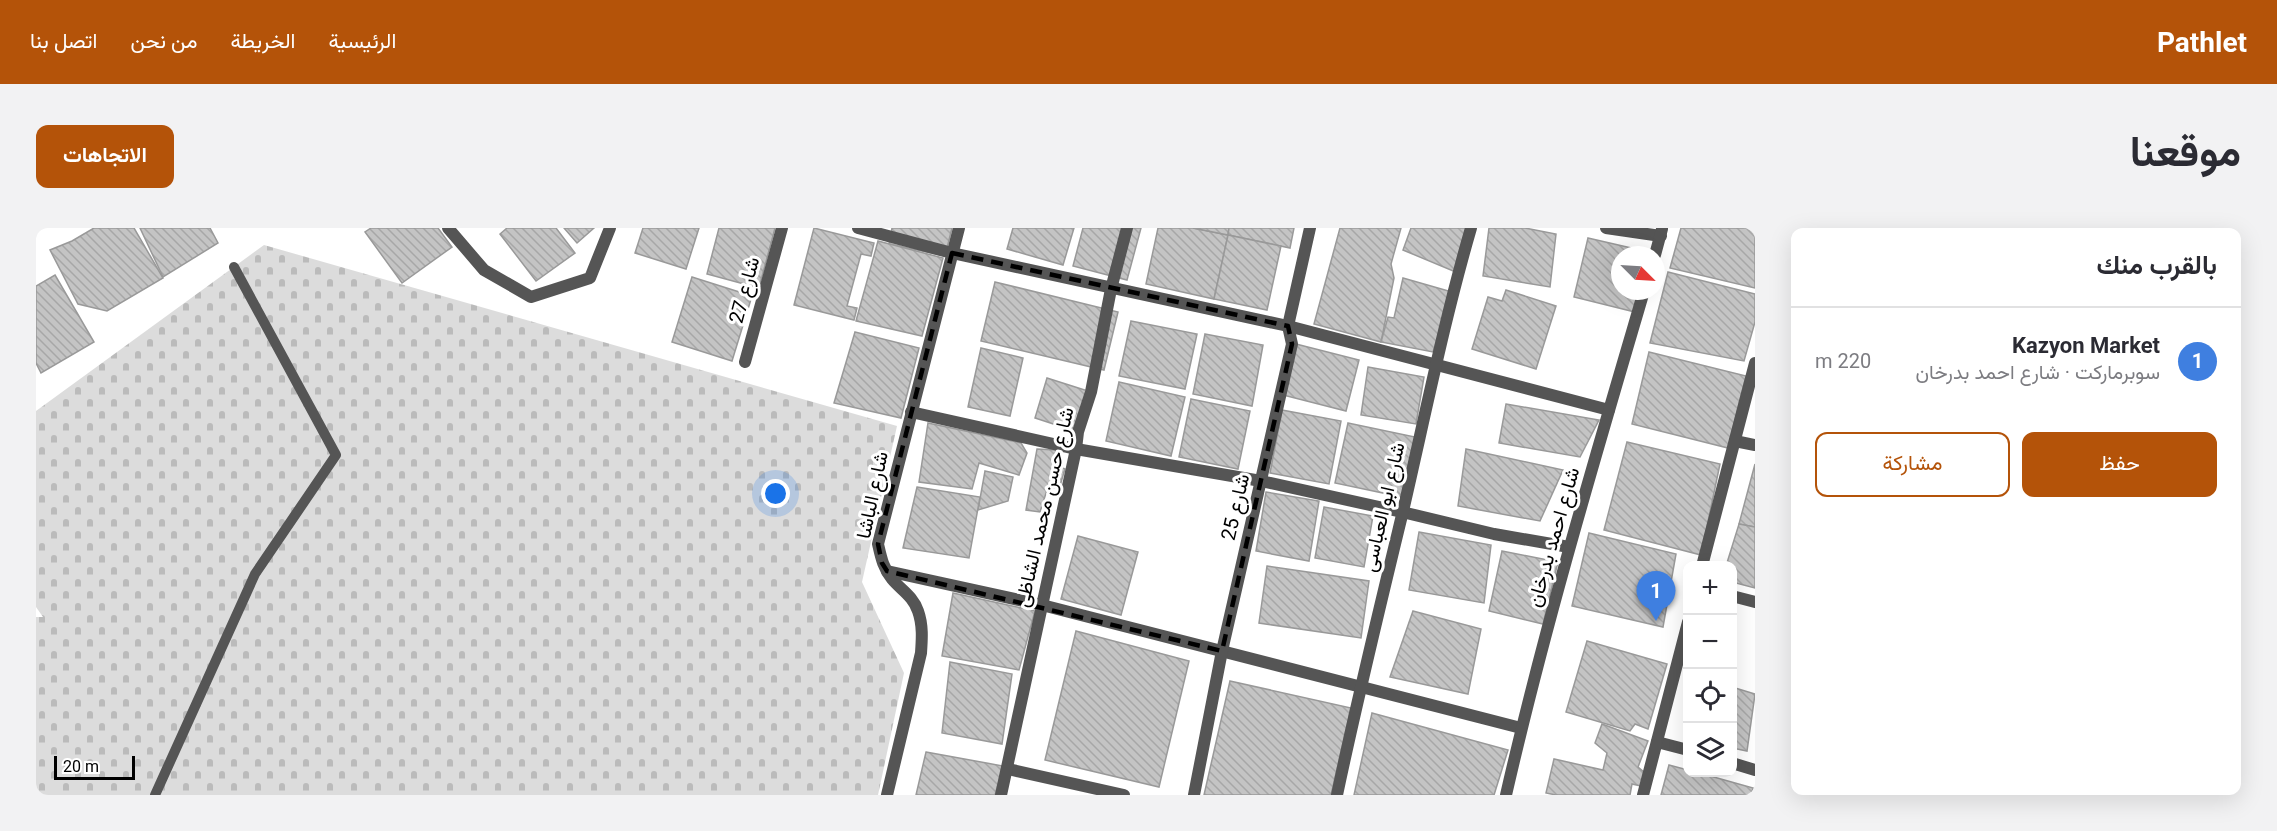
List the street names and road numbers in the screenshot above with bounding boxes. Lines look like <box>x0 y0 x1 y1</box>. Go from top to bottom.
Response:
street label: شارع 27 <box>724 254 766 326</box>
street label: شارع حسن محمد الشاظى <box>1009 405 1081 610</box>
street label: شارع ابو العباسى <box>1356 440 1412 575</box>
street label: شارع الباشا <box>851 449 895 541</box>
street label: شارع احمد بدرخان <box>1522 464 1586 610</box>
street label: شارع 25 <box>1216 471 1256 543</box>

